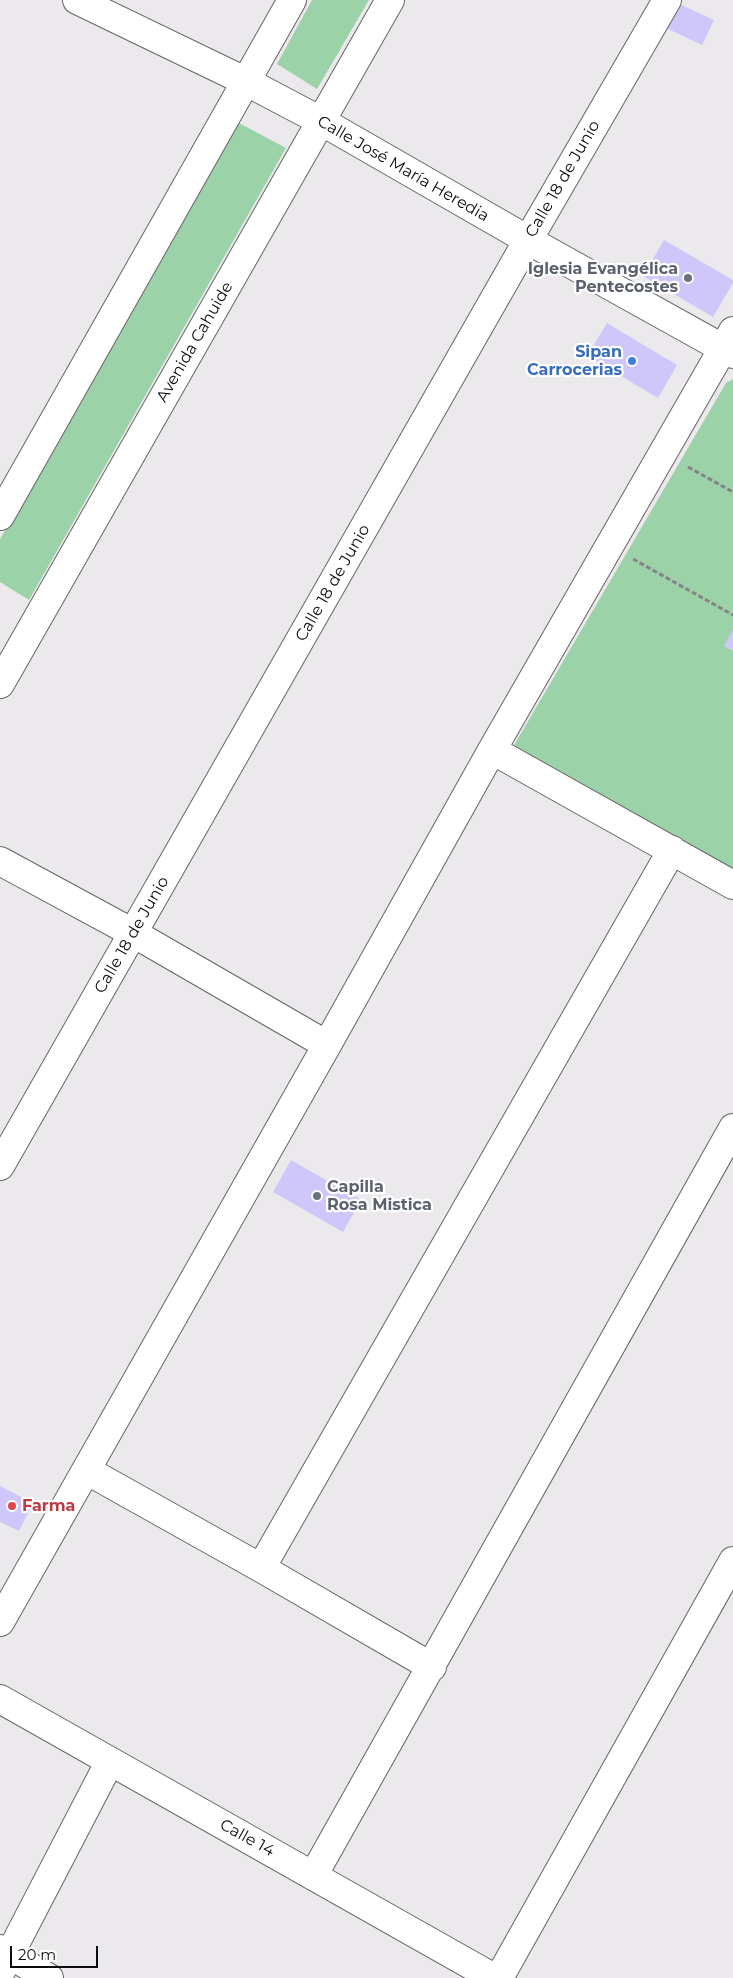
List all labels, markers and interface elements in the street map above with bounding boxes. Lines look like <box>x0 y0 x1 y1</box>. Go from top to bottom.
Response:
street label: Calle José María Heredia <box>314 112 492 226</box>
street label: Calle 18 de Junio <box>522 117 604 241</box>
place label: Iglesia Evangélica Pentecostes <box>528 259 678 297</box>
marker: Iglesia Evangélica Pentecostes <box>682 272 694 284</box>
street label: Avenida Cahuide <box>153 278 237 406</box>
place label: Sipan Carrocerias <box>527 342 622 380</box>
marker: Sipan Carrocerias <box>626 355 638 367</box>
street label: Calle 18 de Junio <box>292 521 374 645</box>
street label: Calle 18 de Junio <box>91 873 173 997</box>
place label: Capilla Rosa Mistica <box>327 1177 432 1215</box>
marker: Capilla Rosa Mistica <box>311 1190 323 1202</box>
place label: Farma <box>22 1496 75 1516</box>
marker: Farma <box>6 1500 18 1512</box>
street label: Calle 14 <box>216 1815 278 1861</box>
scale bar <box>12 1936 100 1968</box>
text: 20 m <box>18 1945 56 1964</box>

